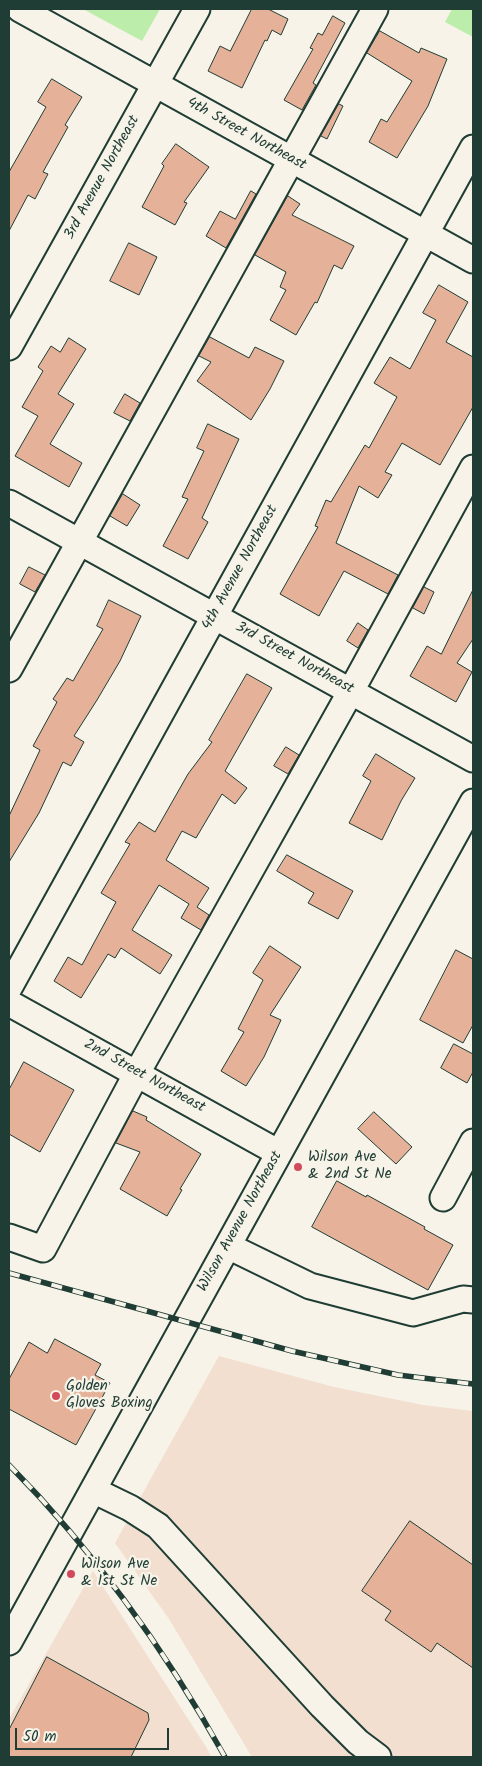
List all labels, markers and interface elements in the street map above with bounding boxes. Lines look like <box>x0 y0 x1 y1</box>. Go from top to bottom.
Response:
street label: 4th Street Northeast <box>183 95 309 175</box>
street label: 3rd Avenue Northeast <box>61 113 145 243</box>
street label: 4th Avenue Northeast <box>199 502 283 634</box>
street label: 3rd Street Northeast <box>232 619 356 699</box>
street label: 2nd Street Northeast <box>80 1036 208 1118</box>
street label: Wilson Avenue Northeast <box>195 1149 287 1295</box>
place label: Wilson Ave & 2nd St Ne <box>308 1149 391 1184</box>
marker: Wilson Ave & 2nd St Ne <box>292 1161 304 1173</box>
place label: Golden Gloves Boxing <box>66 1378 153 1413</box>
marker: Golden Gloves Boxing <box>50 1390 62 1402</box>
place label: Wilson Ave & 1st St Ne <box>81 1556 157 1591</box>
marker: Wilson Ave & 1st St Ne <box>65 1568 77 1580</box>
scale bar <box>18 1718 171 1750</box>
text: 50 m <box>23 1725 57 1749</box>

